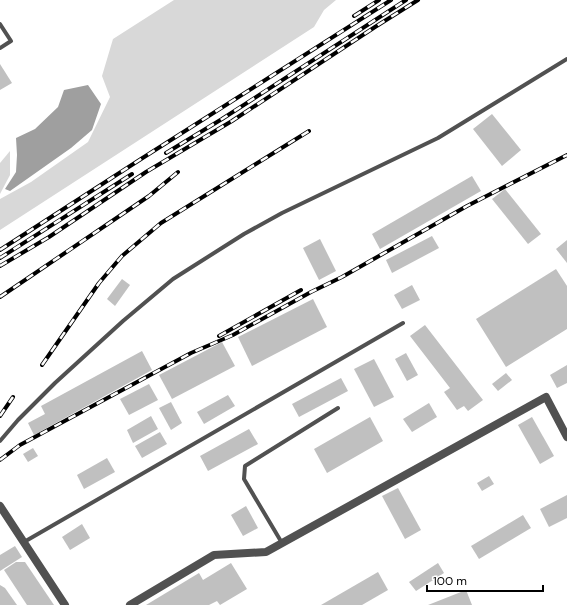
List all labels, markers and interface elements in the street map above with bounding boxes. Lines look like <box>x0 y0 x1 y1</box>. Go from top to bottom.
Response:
scale bar <box>427 567 543 593</box>
text: 100 m <box>433 573 467 589</box>

